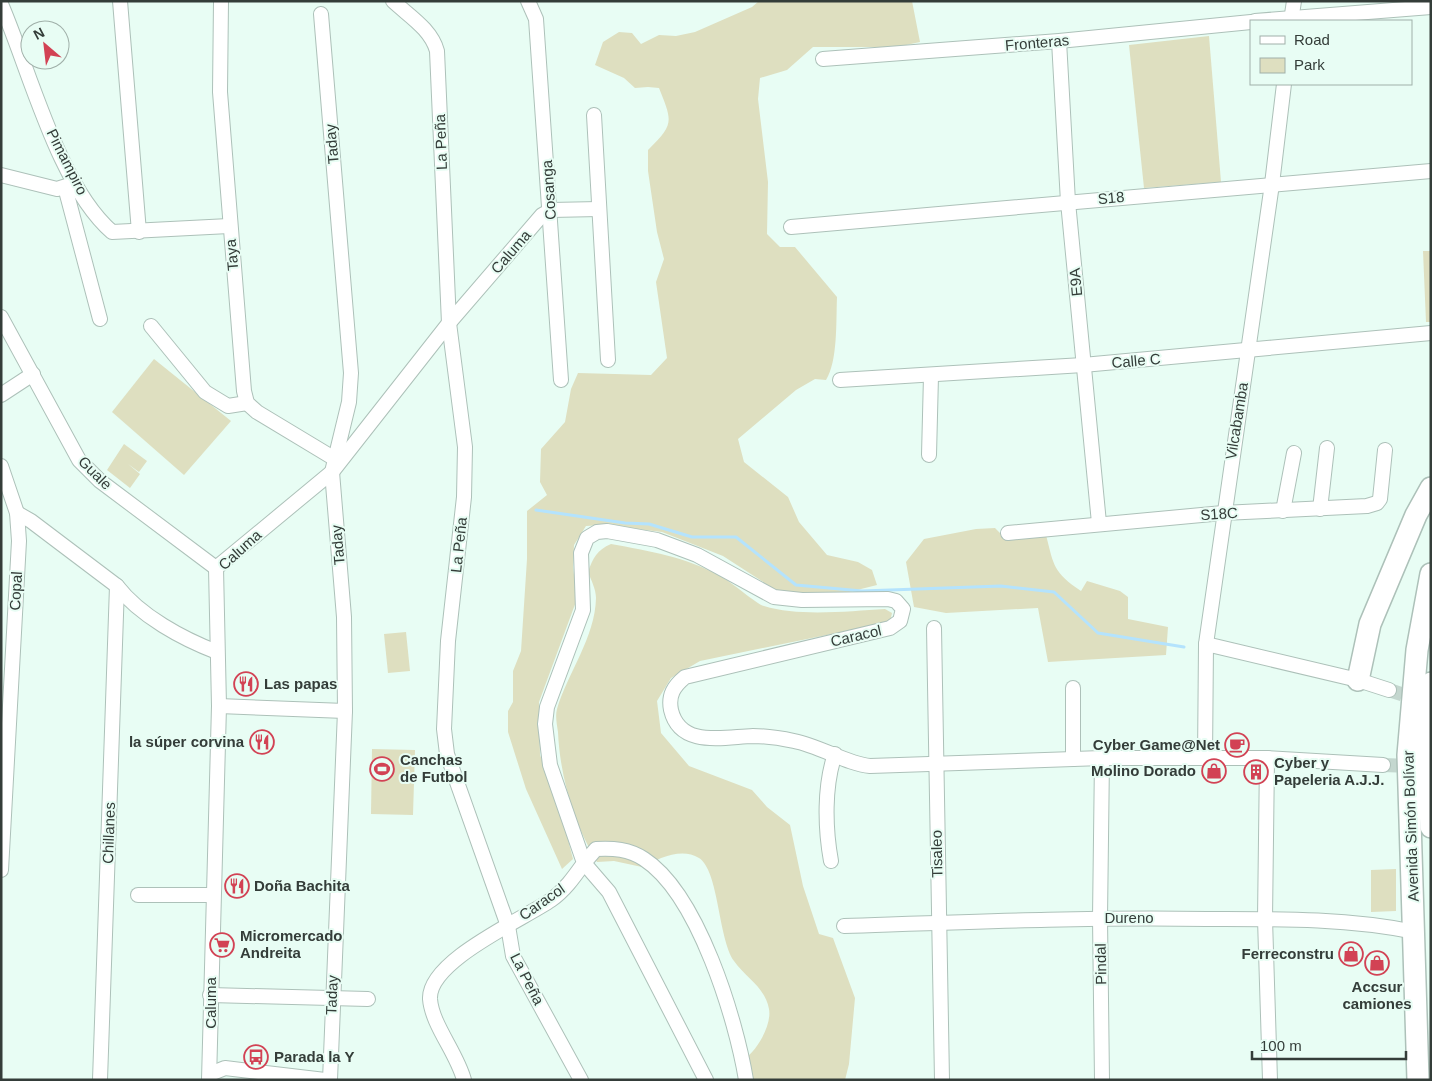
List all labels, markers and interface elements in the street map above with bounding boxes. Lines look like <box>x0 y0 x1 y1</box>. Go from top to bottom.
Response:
north arrow <box>20 20 70 70</box>
legend <box>1250 20 1412 85</box>
text: N <box>31 24 47 43</box>
street label: Fronteras <box>1004 31 1070 54</box>
text: Road <box>1294 31 1330 48</box>
text: Park <box>1294 56 1325 73</box>
street label: La Peña <box>431 113 450 170</box>
street label: Taday <box>321 123 342 165</box>
street label: Pimampiro <box>44 126 91 198</box>
street label: Cosanga <box>538 159 559 221</box>
street label: S18 <box>1097 188 1125 207</box>
street label: Caluma <box>487 226 534 277</box>
street label: Taya <box>222 238 241 272</box>
street label: E9A <box>1066 267 1085 297</box>
street label: Calle C <box>1111 350 1161 371</box>
street label: Vilcabamba <box>1222 380 1251 461</box>
street label: Guale <box>75 452 116 493</box>
street label: S18C <box>1200 504 1238 523</box>
street label: La Peña <box>447 516 470 574</box>
street label: Taday <box>327 524 348 566</box>
street label: Caluma <box>215 526 265 573</box>
street label: Copal <box>6 571 25 611</box>
street label: Caracol <box>829 621 883 650</box>
restaurant icon: Las papas <box>233 671 259 697</box>
place label: Las papas <box>264 675 337 692</box>
restaurant icon: la súper corvina <box>249 729 275 755</box>
cafe icon: Cyber Game@Net <box>1224 732 1250 758</box>
place label: la súper corvina <box>129 733 245 750</box>
place label: Cyber Game@Net <box>1093 736 1220 753</box>
street label: Avenida Simón Bolívar <box>1399 750 1422 902</box>
place label: Canchas de Futbol <box>400 751 468 785</box>
place label: Cyber y Papeleria A.J.J. <box>1274 754 1384 788</box>
sports icon: Canchas de Futbol <box>369 756 395 782</box>
shop icon: Molino Dorado <box>1201 758 1227 784</box>
building icon: Cyber y Papeleria A.J.J. <box>1243 759 1269 785</box>
place label: Molino Dorado <box>1091 762 1196 779</box>
street label: Chillanes <box>99 802 118 864</box>
street label: Tisaleo <box>928 830 945 878</box>
restaurant icon: Doña Bachita <box>224 873 250 899</box>
place label: Doña Bachita <box>254 877 351 894</box>
street label: Caracol <box>516 880 568 923</box>
street label: Dureno <box>1104 909 1154 926</box>
place label: Micromercado Andreita <box>240 927 343 961</box>
supermarket icon: Micromercado Andreita <box>209 932 235 958</box>
shop icon: Ferreconstru <box>1338 941 1364 967</box>
street label: Pindal <box>1092 943 1109 985</box>
place label: Ferreconstru <box>1241 945 1334 962</box>
street label: La Peña <box>507 950 548 1008</box>
shop icon: Accsur camiones <box>1364 950 1390 976</box>
street label: Taday <box>322 974 341 1015</box>
street label: Caluma <box>202 976 219 1029</box>
place label: Accsur camiones <box>1342 978 1412 1012</box>
scale bar <box>1252 1028 1406 1060</box>
text: 100 m <box>1260 1037 1302 1054</box>
bus stop icon: Parada la Y <box>243 1044 269 1070</box>
place label: Parada la Y <box>274 1048 355 1065</box>

